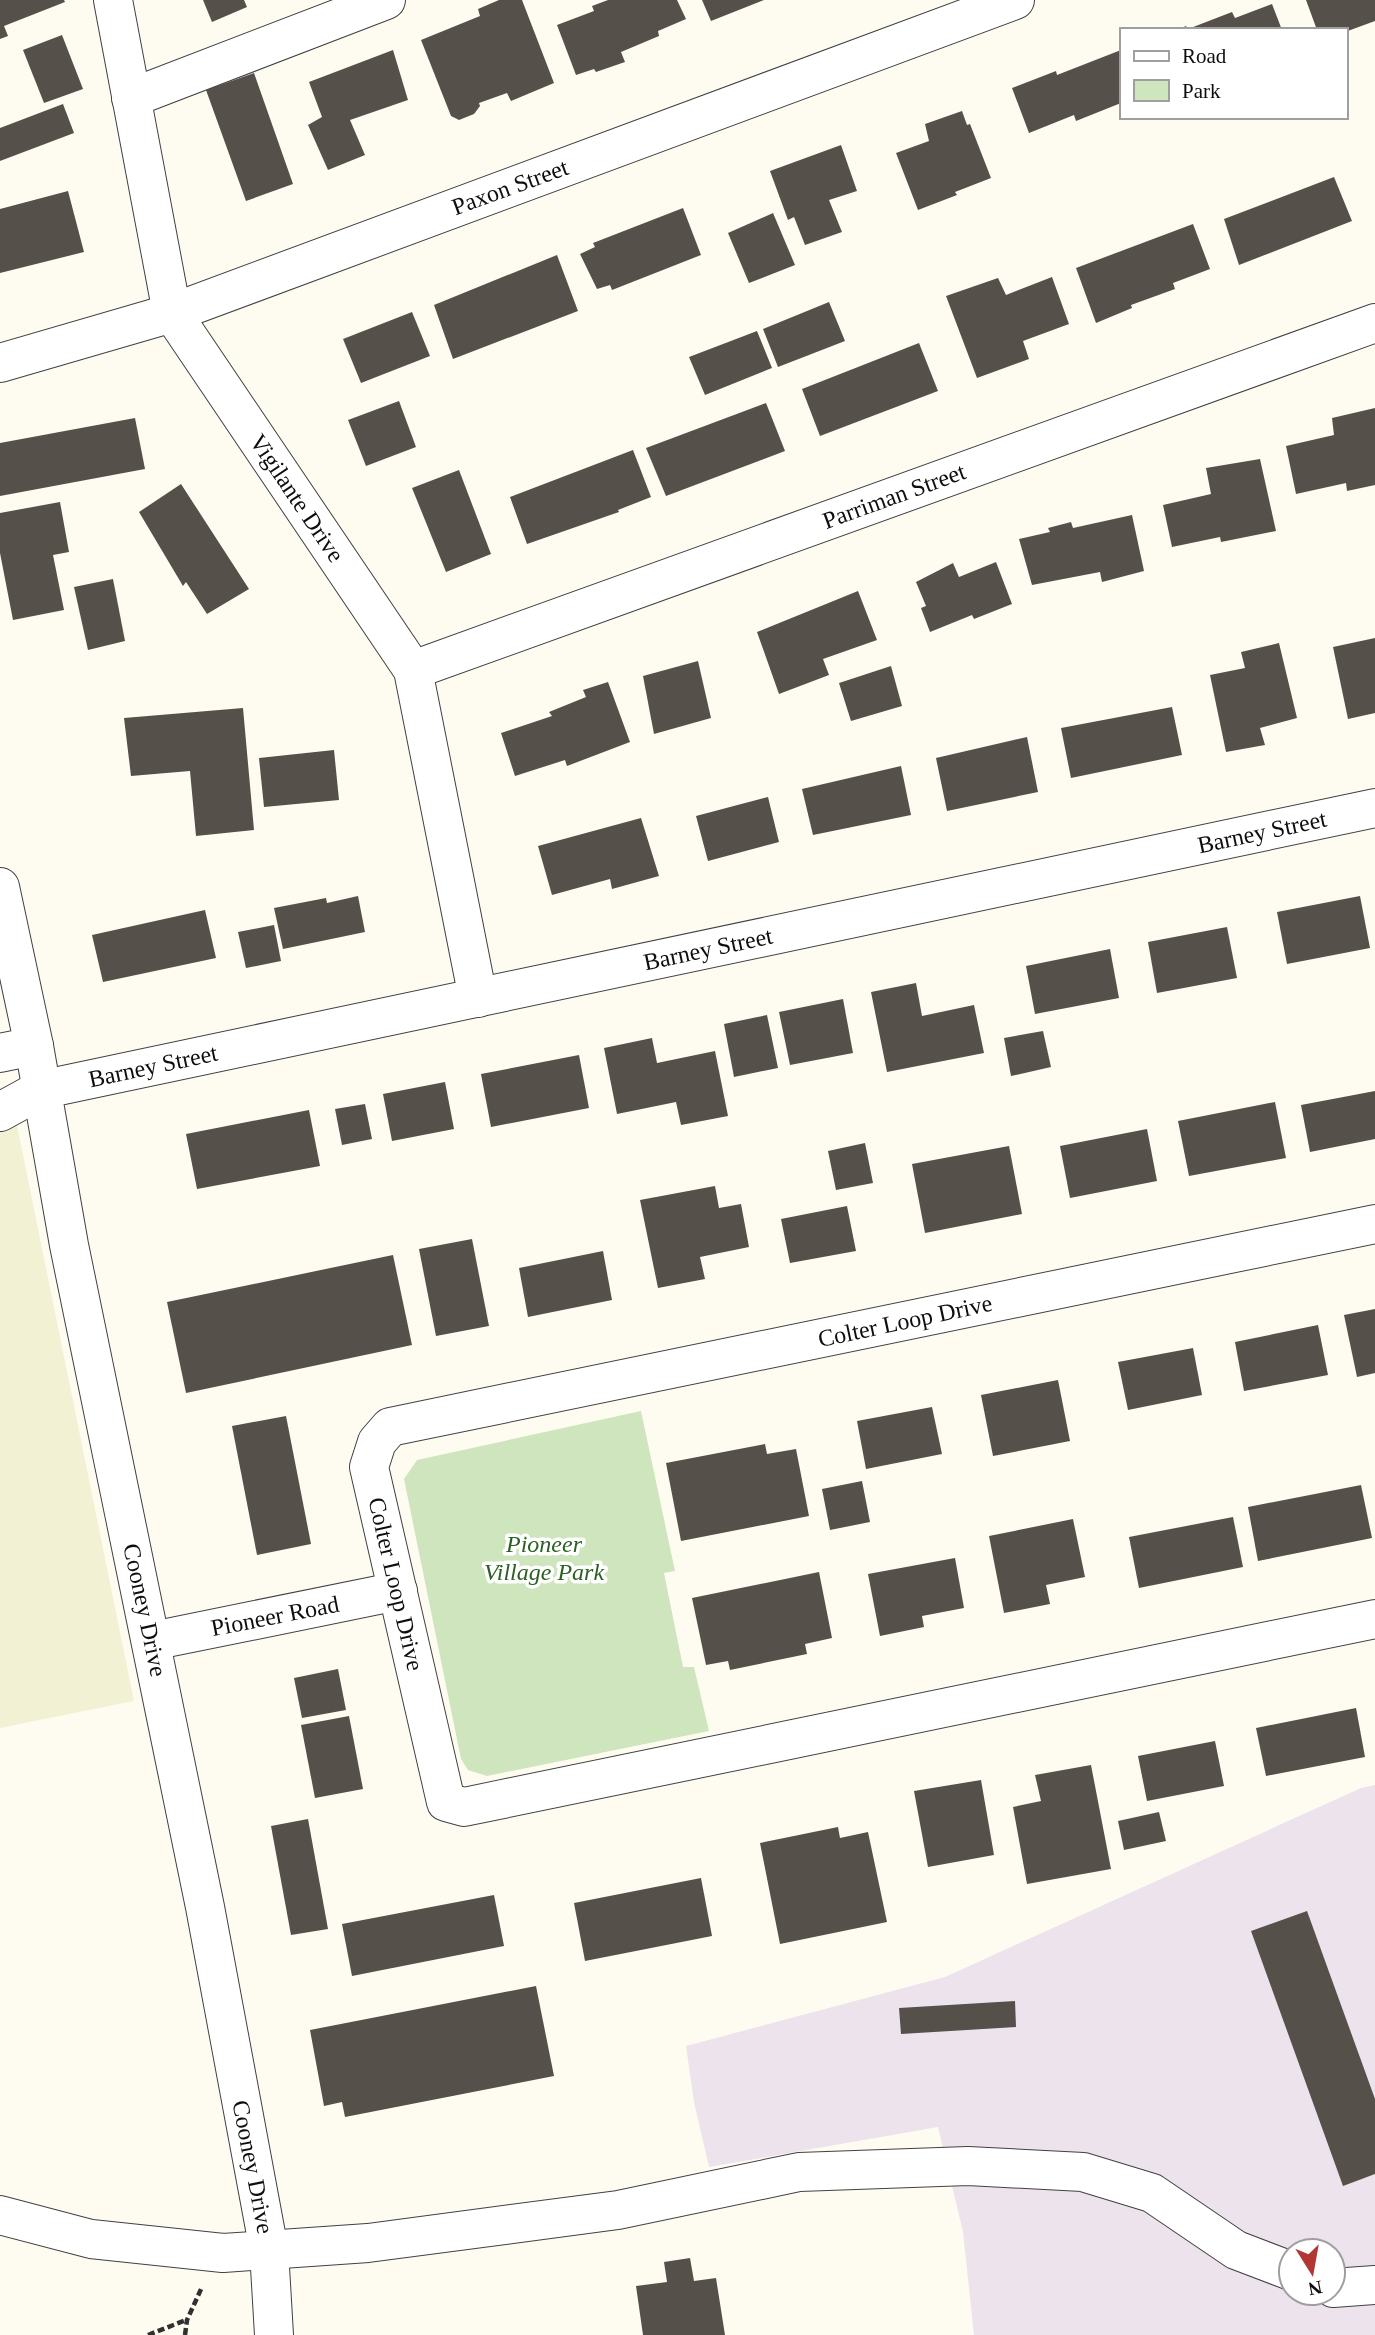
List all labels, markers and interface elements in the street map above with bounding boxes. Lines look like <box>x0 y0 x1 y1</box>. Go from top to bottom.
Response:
legend <box>1120 28 1347 119</box>
text: Road <box>1182 44 1227 68</box>
text: Park <box>1182 79 1221 103</box>
street label: Paxon Street <box>448 154 572 220</box>
street label: Vigilante Drive <box>245 429 349 567</box>
street label: Parriman Street <box>819 458 969 534</box>
street label: Barney Street <box>1195 806 1329 858</box>
street label: Barney Street <box>641 923 775 975</box>
street label: Barney Street <box>86 1040 220 1092</box>
street label: Colter Loop Drive <box>816 1290 994 1352</box>
street label: Colter Loop Drive <box>363 1495 429 1673</box>
park label: Pioneer Village Park <box>484 1531 604 1585</box>
street label: Cooney Drive <box>118 1541 172 1679</box>
street label: Pioneer Road <box>209 1591 341 1641</box>
street label: Cooney Drive <box>227 2098 279 2236</box>
north arrow <box>1277 2237 1347 2307</box>
text: N <box>1306 2277 1324 2300</box>

